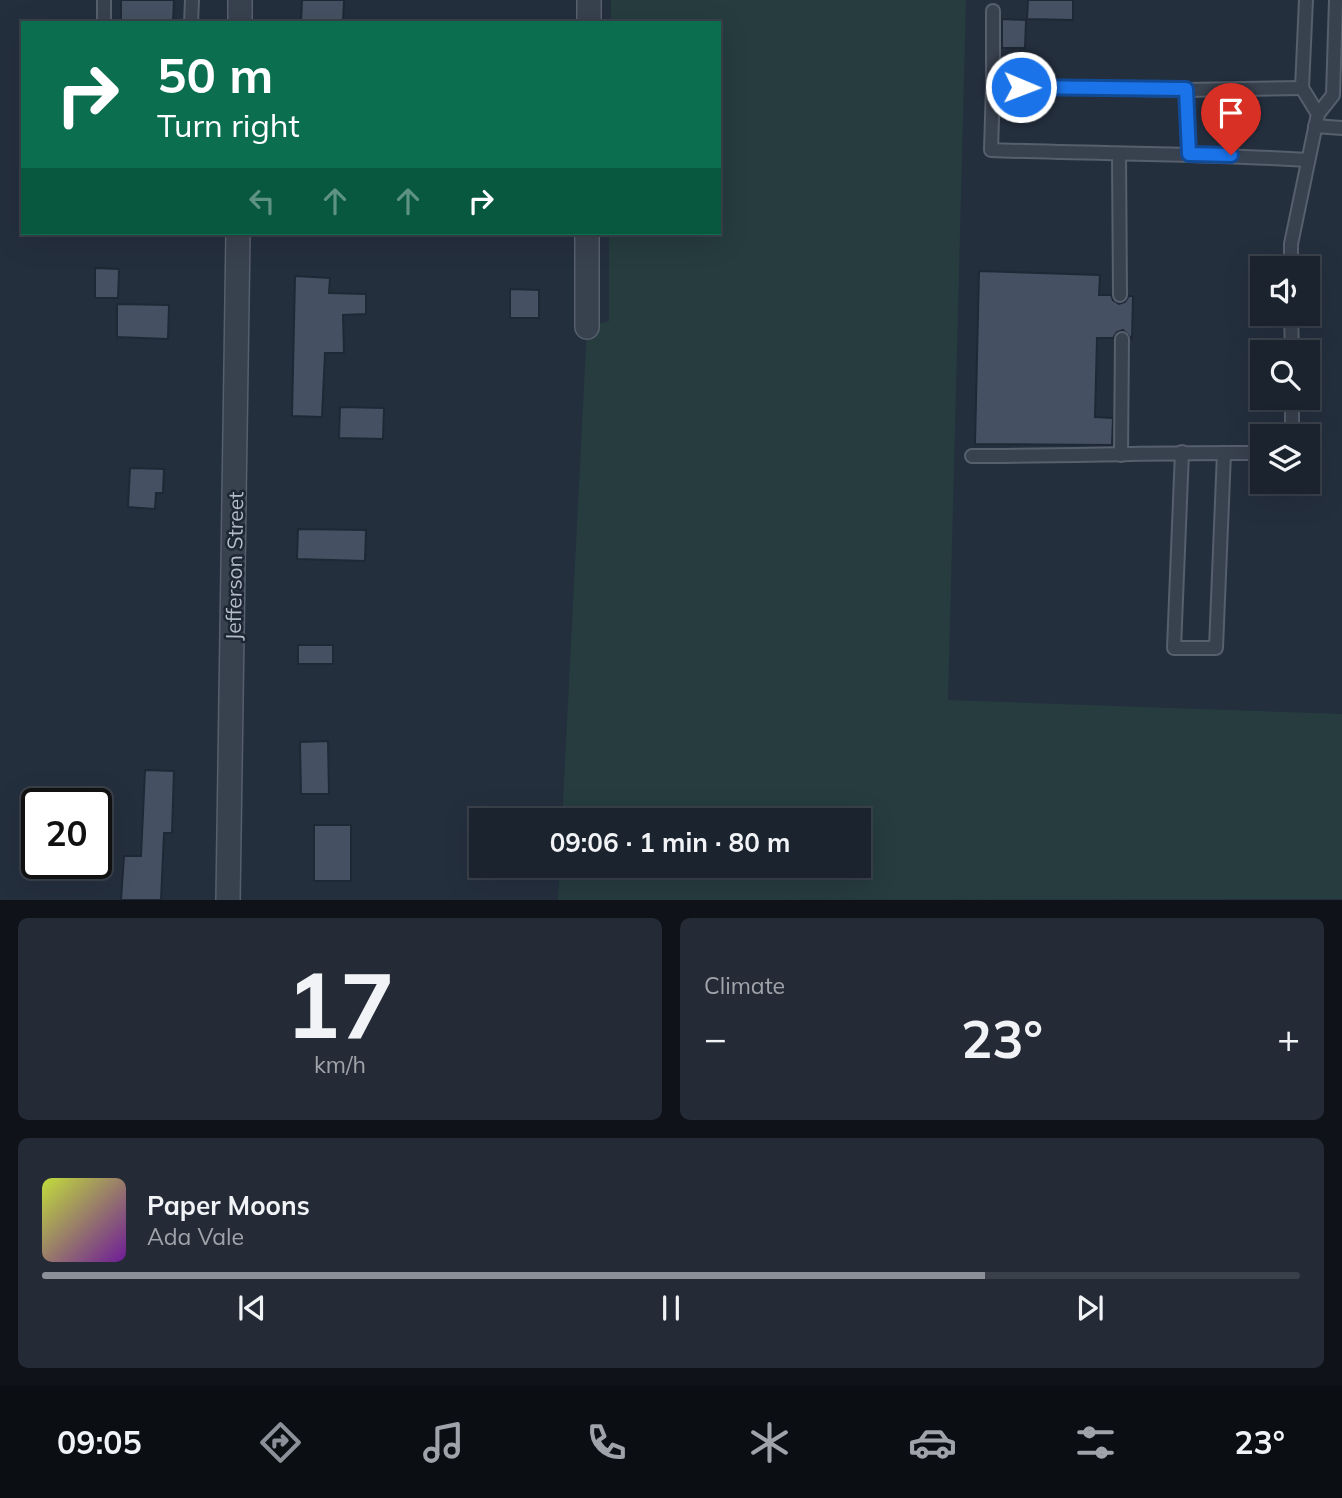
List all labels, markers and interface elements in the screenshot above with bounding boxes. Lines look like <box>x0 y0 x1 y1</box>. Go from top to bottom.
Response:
text: 50 m <box>157 44 273 105</box>
icon: right <box>42 49 133 140</box>
position arrow <box>984 50 1058 124</box>
pin <box>1201 83 1261 155</box>
icon: arrive <box>1212 94 1250 132</box>
text: Turn right <box>157 105 300 145</box>
icon: left <box>243 182 281 220</box>
icon: ahead <box>316 182 354 220</box>
icon: ahead <box>389 182 427 220</box>
icon: right <box>462 182 500 220</box>
map controls <box>1250 256 1320 494</box>
button: sound <box>1250 256 1320 326</box>
button: search <box>1250 340 1320 410</box>
button: layers <box>1250 424 1320 494</box>
street label: Jefferson Street <box>220 491 248 641</box>
speed limit sign: 20 <box>21 788 112 879</box>
text: 09:06 · 1 min · 80 m <box>550 826 790 859</box>
text: 17 <box>285 947 395 1061</box>
text: Climate <box>704 971 785 1000</box>
text: 23° <box>961 1006 1043 1071</box>
text: − <box>704 1014 727 1062</box>
text: + <box>1277 1014 1300 1062</box>
text: km/h <box>314 1050 366 1079</box>
text: Paper Moons <box>147 1189 310 1222</box>
text: Ada Vale <box>147 1222 244 1251</box>
icon: previous <box>233 1289 271 1327</box>
icon: pause <box>652 1289 690 1327</box>
icon: next <box>1071 1289 1109 1327</box>
icon: directions <box>256 1418 305 1467</box>
icon: music <box>419 1418 468 1467</box>
icon: phone <box>582 1418 631 1467</box>
icon: climate <box>745 1418 794 1467</box>
icon: car <box>908 1418 957 1467</box>
icon: filters <box>1071 1418 1120 1467</box>
text: 09:05 <box>57 1422 142 1462</box>
text: 23° <box>1234 1422 1285 1462</box>

